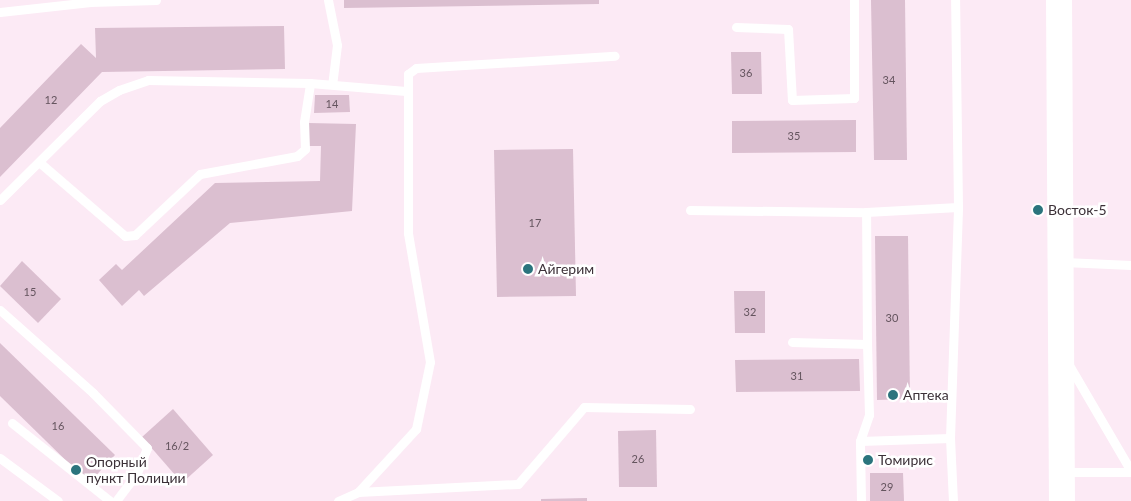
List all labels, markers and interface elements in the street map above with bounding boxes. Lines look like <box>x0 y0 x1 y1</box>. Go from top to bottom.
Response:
house number: 36 <box>740 66 752 80</box>
house number: 34 <box>883 73 895 87</box>
house number: 12 <box>45 93 57 107</box>
house number: 14 <box>326 97 338 111</box>
house number: 35 <box>788 129 800 143</box>
place label: Восток-5 <box>1048 202 1107 218</box>
marker: Восток-5 <box>1032 204 1044 216</box>
house number: 17 <box>529 216 541 230</box>
place label: Айгерим <box>538 261 594 277</box>
marker: Айгерим <box>522 263 534 275</box>
house number: 15 <box>24 285 36 299</box>
house number: 32 <box>744 305 756 319</box>
house number: 30 <box>886 311 898 325</box>
house number: 31 <box>791 369 803 383</box>
place label: Аптека <box>903 387 949 403</box>
marker: Аптека <box>887 389 899 401</box>
house number: 16 <box>52 419 64 433</box>
house number: 16/2 <box>165 439 189 453</box>
house number: 26 <box>632 452 644 466</box>
place label: Томирис <box>878 452 933 468</box>
place label: Опорный пункт Полиции <box>86 454 186 487</box>
marker: Томирис <box>862 454 874 466</box>
marker: Опорный пункт Полиции <box>70 464 82 476</box>
house number: 29 <box>881 480 893 494</box>

